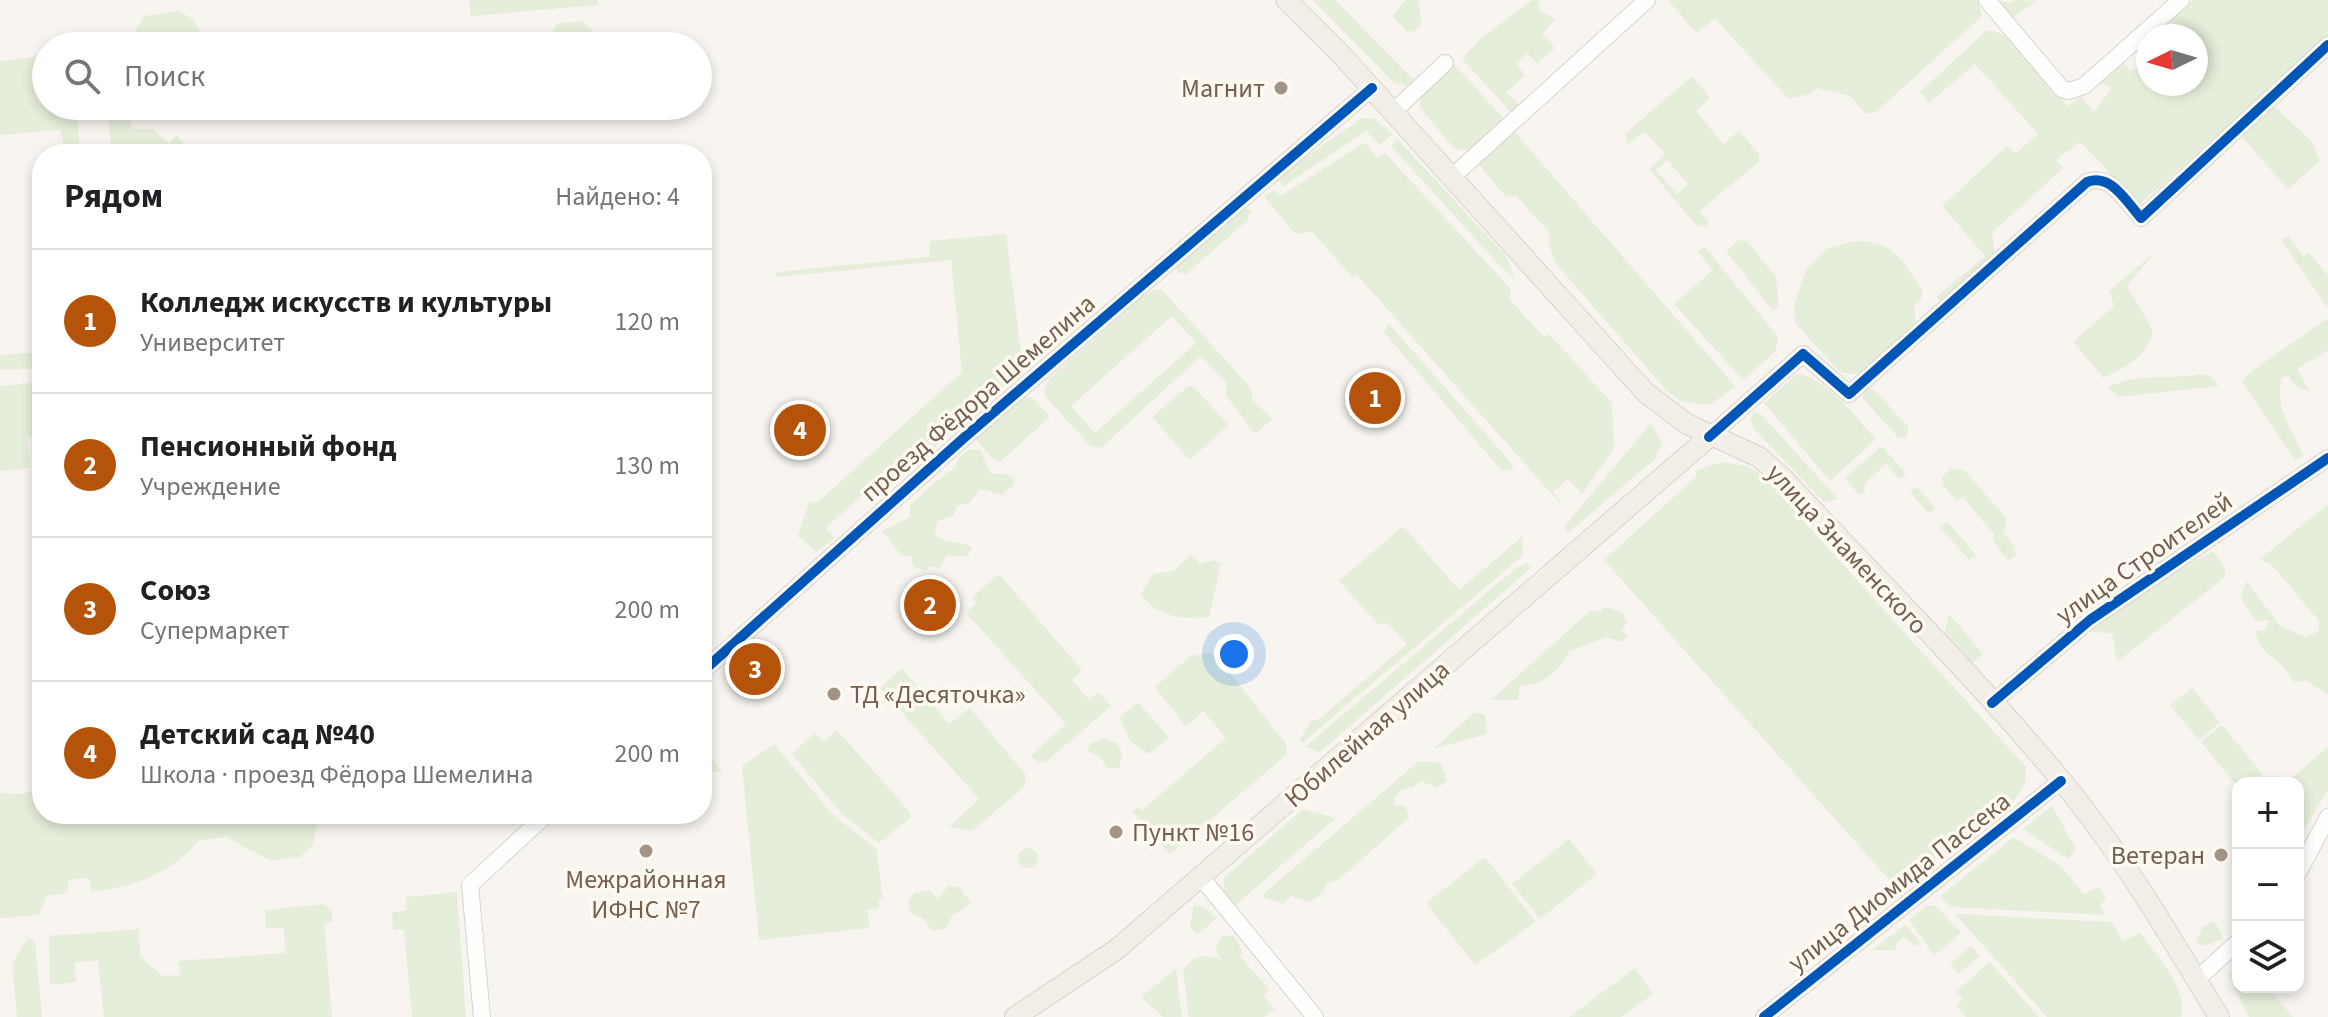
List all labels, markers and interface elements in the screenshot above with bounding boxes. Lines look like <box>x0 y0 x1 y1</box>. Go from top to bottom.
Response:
north arrow <box>2136 24 2208 96</box>
search box <box>32 32 712 120</box>
icon: search <box>60 54 104 98</box>
text: Поиск <box>124 55 205 98</box>
place label: Магнит <box>1181 70 1265 107</box>
marker: Магнит <box>1272 79 1290 97</box>
text: Рядом <box>64 172 163 221</box>
text: Найдено: 4 <box>555 178 680 215</box>
text: Колледж искусств и культуры <box>140 281 552 324</box>
street label: проезд Фёдора Шемелина <box>853 286 1103 510</box>
text: 1 <box>83 303 97 340</box>
text: 120 m <box>614 303 680 340</box>
text: Университет <box>140 324 285 361</box>
pin: 1 <box>1349 368 1401 428</box>
pin: 4 <box>774 400 826 460</box>
text: Пенсионный фонд <box>140 425 397 468</box>
text: 2 <box>83 447 97 484</box>
text: 130 m <box>614 447 680 484</box>
street label: улица Знаменского <box>1758 455 1936 643</box>
text: Учреждение <box>140 468 281 505</box>
street label: улица Строителей <box>2048 483 2240 633</box>
text: Союз <box>140 569 211 612</box>
pin: 2 <box>904 575 956 635</box>
text: 3 <box>83 591 97 628</box>
text: 200 m <box>614 591 680 628</box>
text: Супермаркет <box>140 612 289 649</box>
your location <box>1214 634 1254 674</box>
pin: 3 <box>729 639 781 699</box>
street label: Юбилейная улица <box>1276 652 1458 816</box>
place label: ТД «Десяточка» <box>850 676 1026 713</box>
marker: ТД «Десяточка» <box>825 685 843 703</box>
text: Детский сад №40 <box>140 713 375 756</box>
text: 4 <box>83 735 97 772</box>
text: 200 m <box>614 735 680 772</box>
text: Школа · проезд Фёдора Шемелина <box>140 756 533 793</box>
map controls <box>2232 777 2304 993</box>
button: + <box>2232 777 2304 849</box>
street label: улица Диомида Пассека <box>1780 783 2018 981</box>
place label: Пункт №16 <box>1132 814 1254 851</box>
marker: Пункт №16 <box>1107 823 1125 841</box>
place label: Ветеран <box>2111 837 2205 874</box>
marker: Межрайонная ИФНС №7 <box>637 842 655 860</box>
marker: Ветеран <box>2212 846 2230 864</box>
button: − <box>2232 849 2304 921</box>
place label: Межрайонная ИФНС №7 <box>565 861 727 928</box>
button: layers <box>2232 921 2304 993</box>

